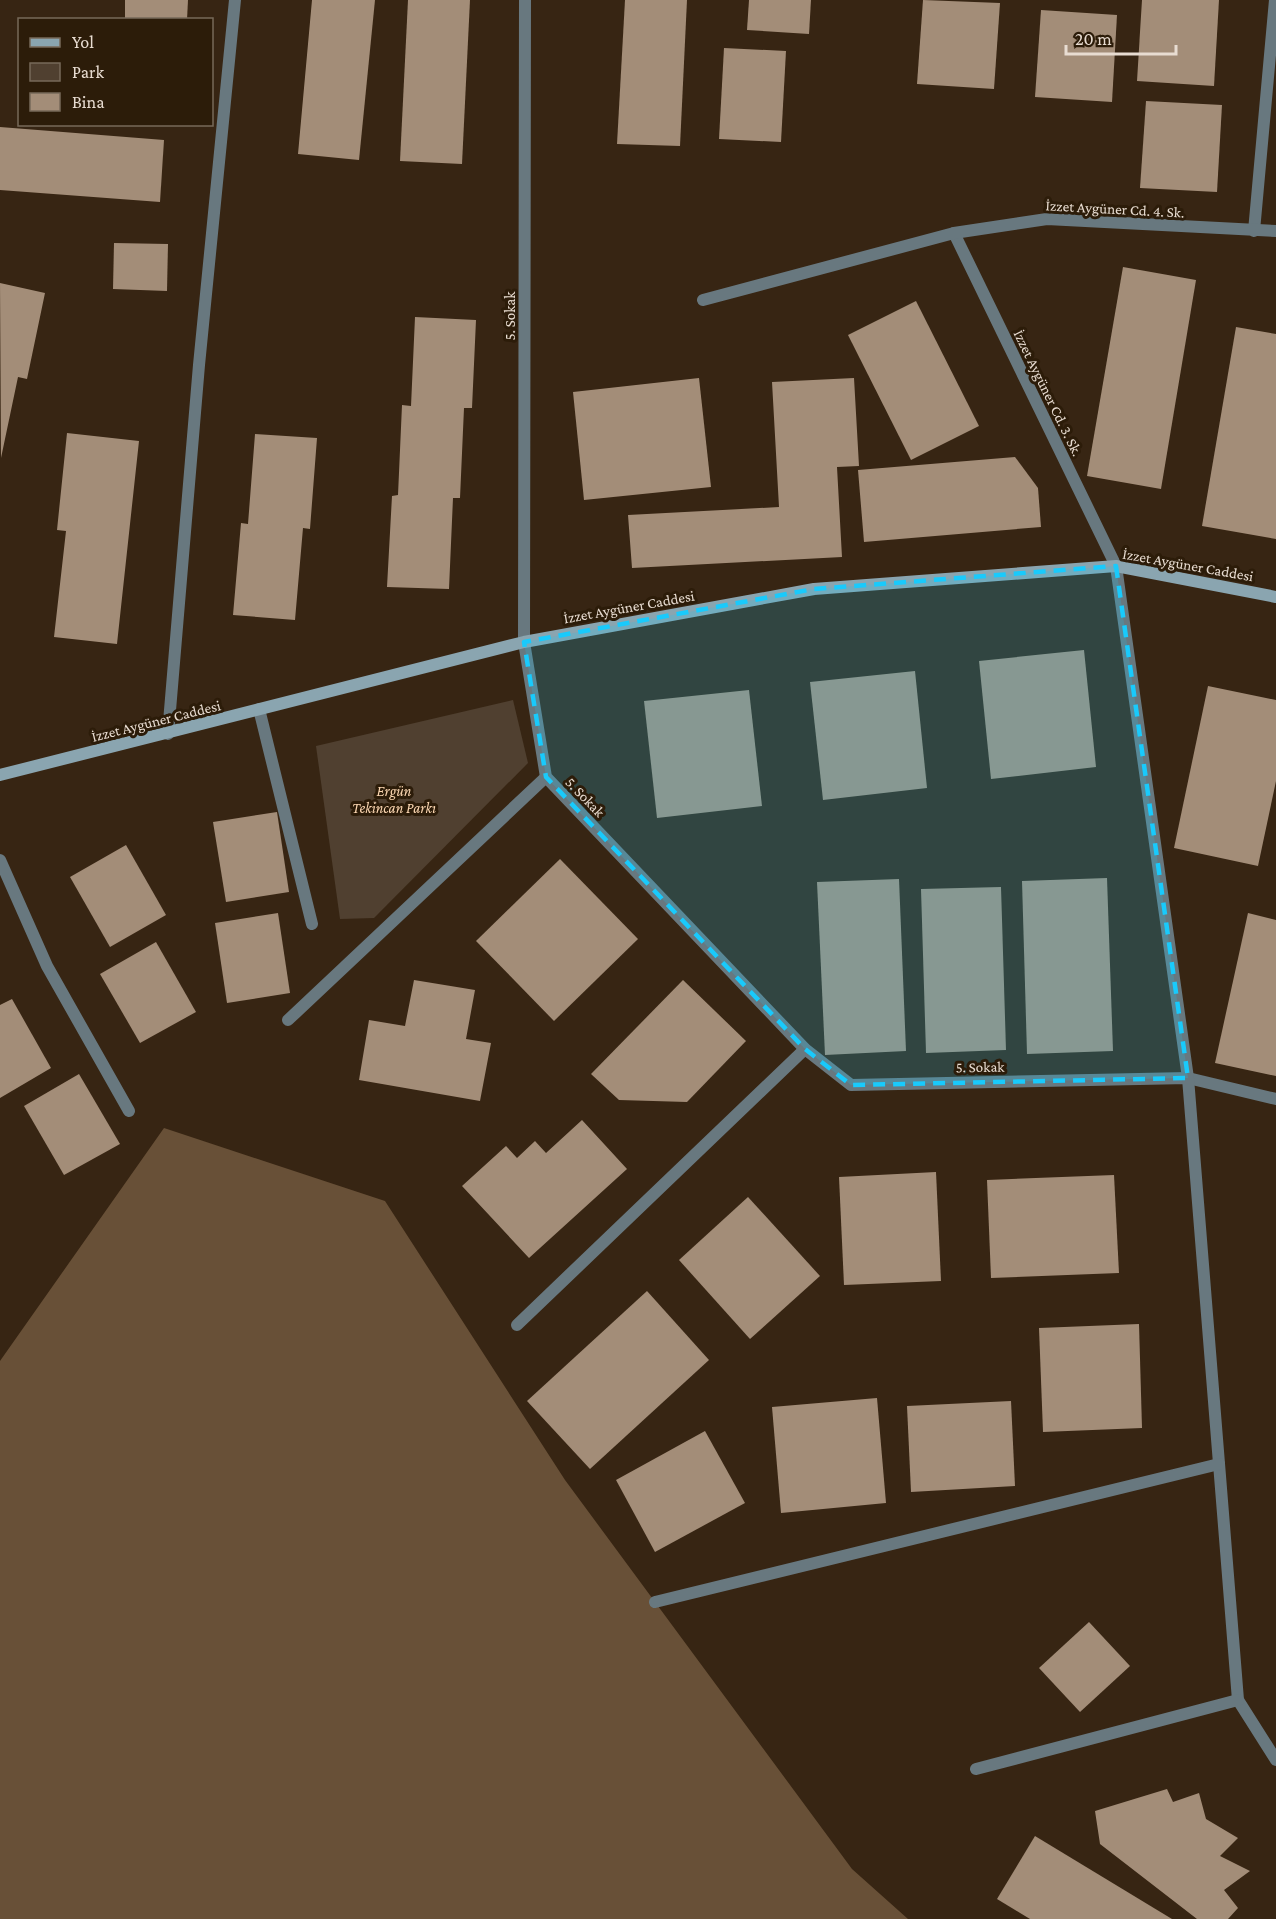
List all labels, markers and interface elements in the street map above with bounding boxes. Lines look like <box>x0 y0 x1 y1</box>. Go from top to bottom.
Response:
legend <box>18 18 213 126</box>
scale bar <box>1066 18 1176 56</box>
text: 20 m <box>1075 29 1112 49</box>
text: Yol <box>72 32 94 52</box>
text: Park <box>72 62 104 82</box>
text: Bina <box>72 92 105 112</box>
street label: İzzet Aygüner Cd. 4. Sk. <box>1045 197 1185 222</box>
street label: 5. Sokak <box>502 291 518 340</box>
street label: İzzet Aygüner Cd. 3. Sk. <box>1010 327 1086 459</box>
street label: İzzet Aygüner Caddesi <box>1121 546 1255 585</box>
street label: İzzet Aygüner Caddesi <box>562 588 696 627</box>
street label: İzzet Aygüner Caddesi <box>90 697 223 746</box>
street label: 5. Sokak <box>562 774 608 821</box>
park label: Ergün Tekincan Parkı <box>352 783 436 816</box>
street label: 5. Sokak <box>955 1059 1005 1075</box>

